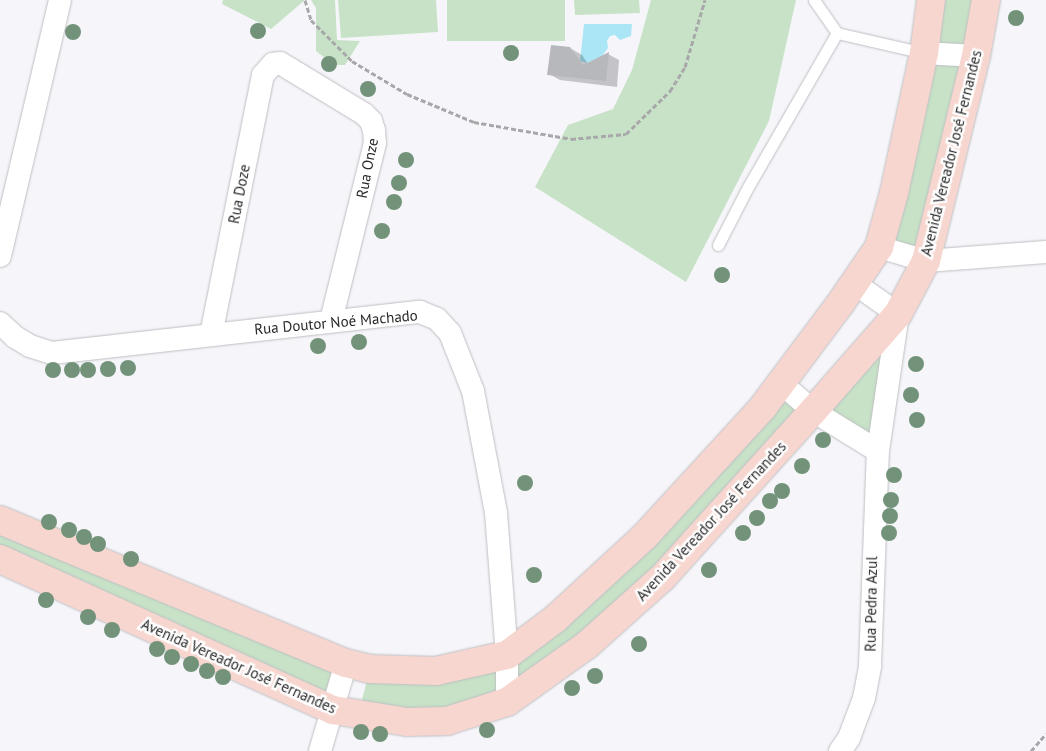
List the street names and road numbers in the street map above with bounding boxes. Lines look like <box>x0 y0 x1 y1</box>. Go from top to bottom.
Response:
street label: Avenida Vereador José Fernandes <box>917 48 985 258</box>
street label: Rua Onze <box>352 136 382 200</box>
street label: Rua Doze <box>224 163 254 225</box>
street label: Rua Doutor Noé Machado <box>254 306 418 338</box>
street label: Avenida Vereador José Fernandes <box>632 437 790 605</box>
street label: Rua Pedra Azul <box>861 556 881 652</box>
street label: Avenida Vereador José Fernandes <box>139 615 339 717</box>

